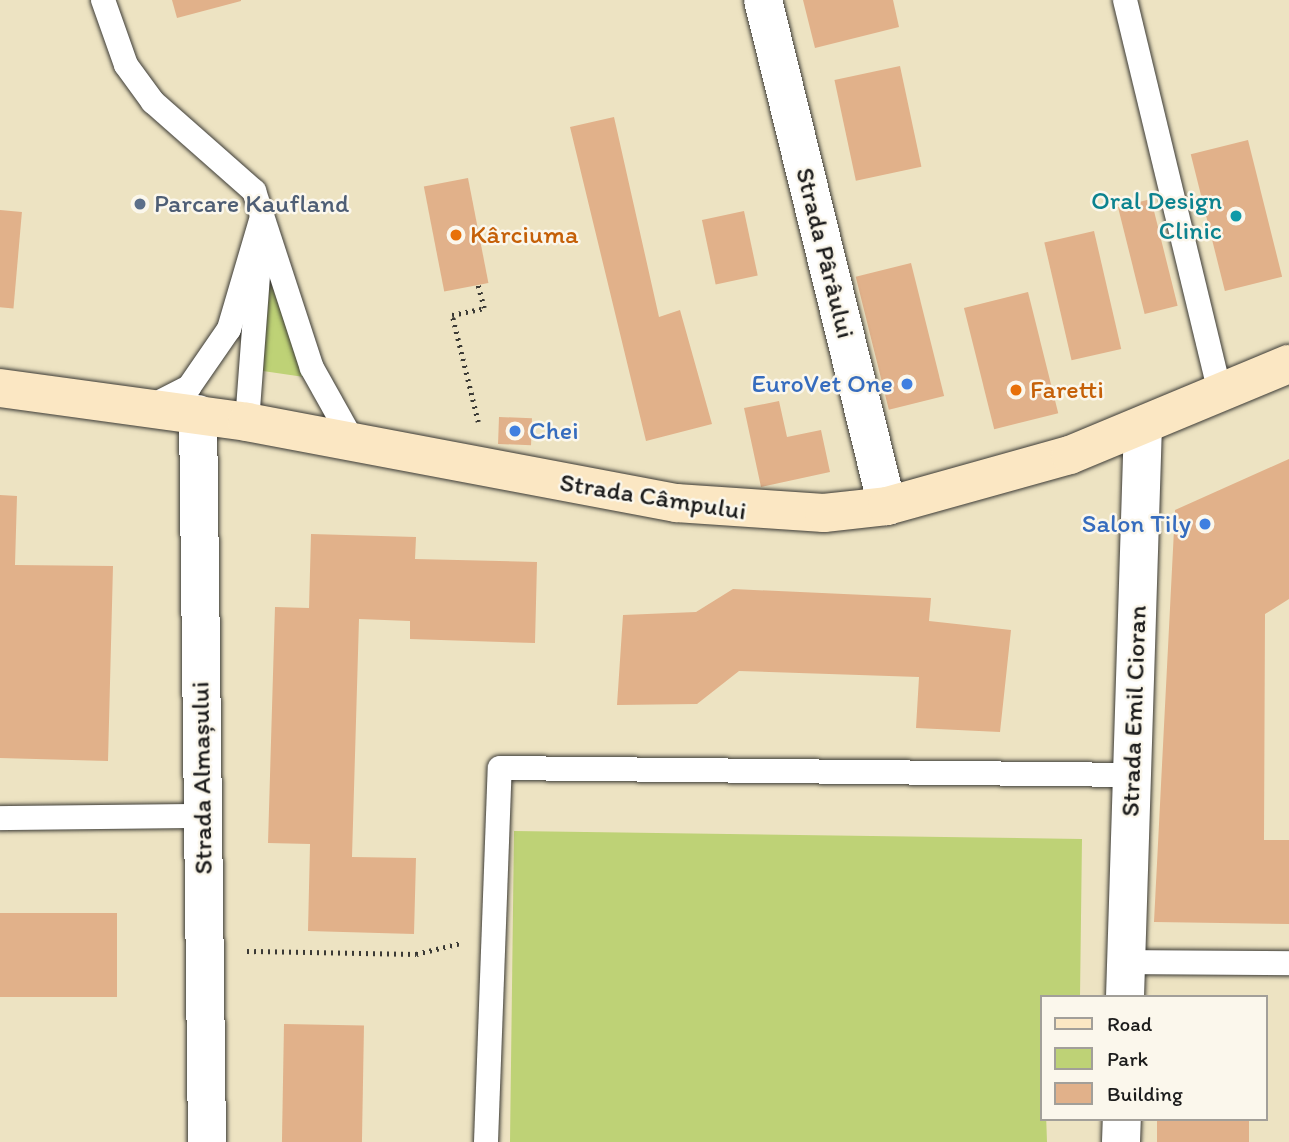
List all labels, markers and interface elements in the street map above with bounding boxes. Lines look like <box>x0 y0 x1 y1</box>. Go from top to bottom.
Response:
street label: Strada Pârâului <box>789 165 861 341</box>
place label: Oral Design Clinic <box>1090 185 1222 246</box>
place label: Parcare Kaufland <box>154 188 349 220</box>
marker: Parcare Kaufland <box>132 196 148 212</box>
marker: Oral Design Clinic <box>1228 208 1244 224</box>
place label: Kârciuma <box>470 219 579 251</box>
marker: Kârciuma <box>448 227 464 243</box>
place label: EuroVet One <box>752 368 893 400</box>
place label: Faretti <box>1030 374 1104 406</box>
marker: EuroVet One <box>899 376 915 392</box>
marker: Faretti <box>1008 382 1024 398</box>
place label: Chei <box>529 415 579 447</box>
marker: Chei <box>507 423 523 439</box>
street label: Strada Câmpului <box>558 467 748 527</box>
place label: Salon Tily <box>1082 508 1191 540</box>
marker: Salon Tily <box>1197 516 1213 532</box>
street label: Strada Emil Cioran <box>1115 605 1153 817</box>
street label: Strada Almașului <box>185 681 219 875</box>
legend <box>1040 995 1268 1121</box>
text: Road <box>1107 1011 1152 1036</box>
text: Park <box>1107 1046 1148 1071</box>
text: Building <box>1107 1081 1183 1106</box>

